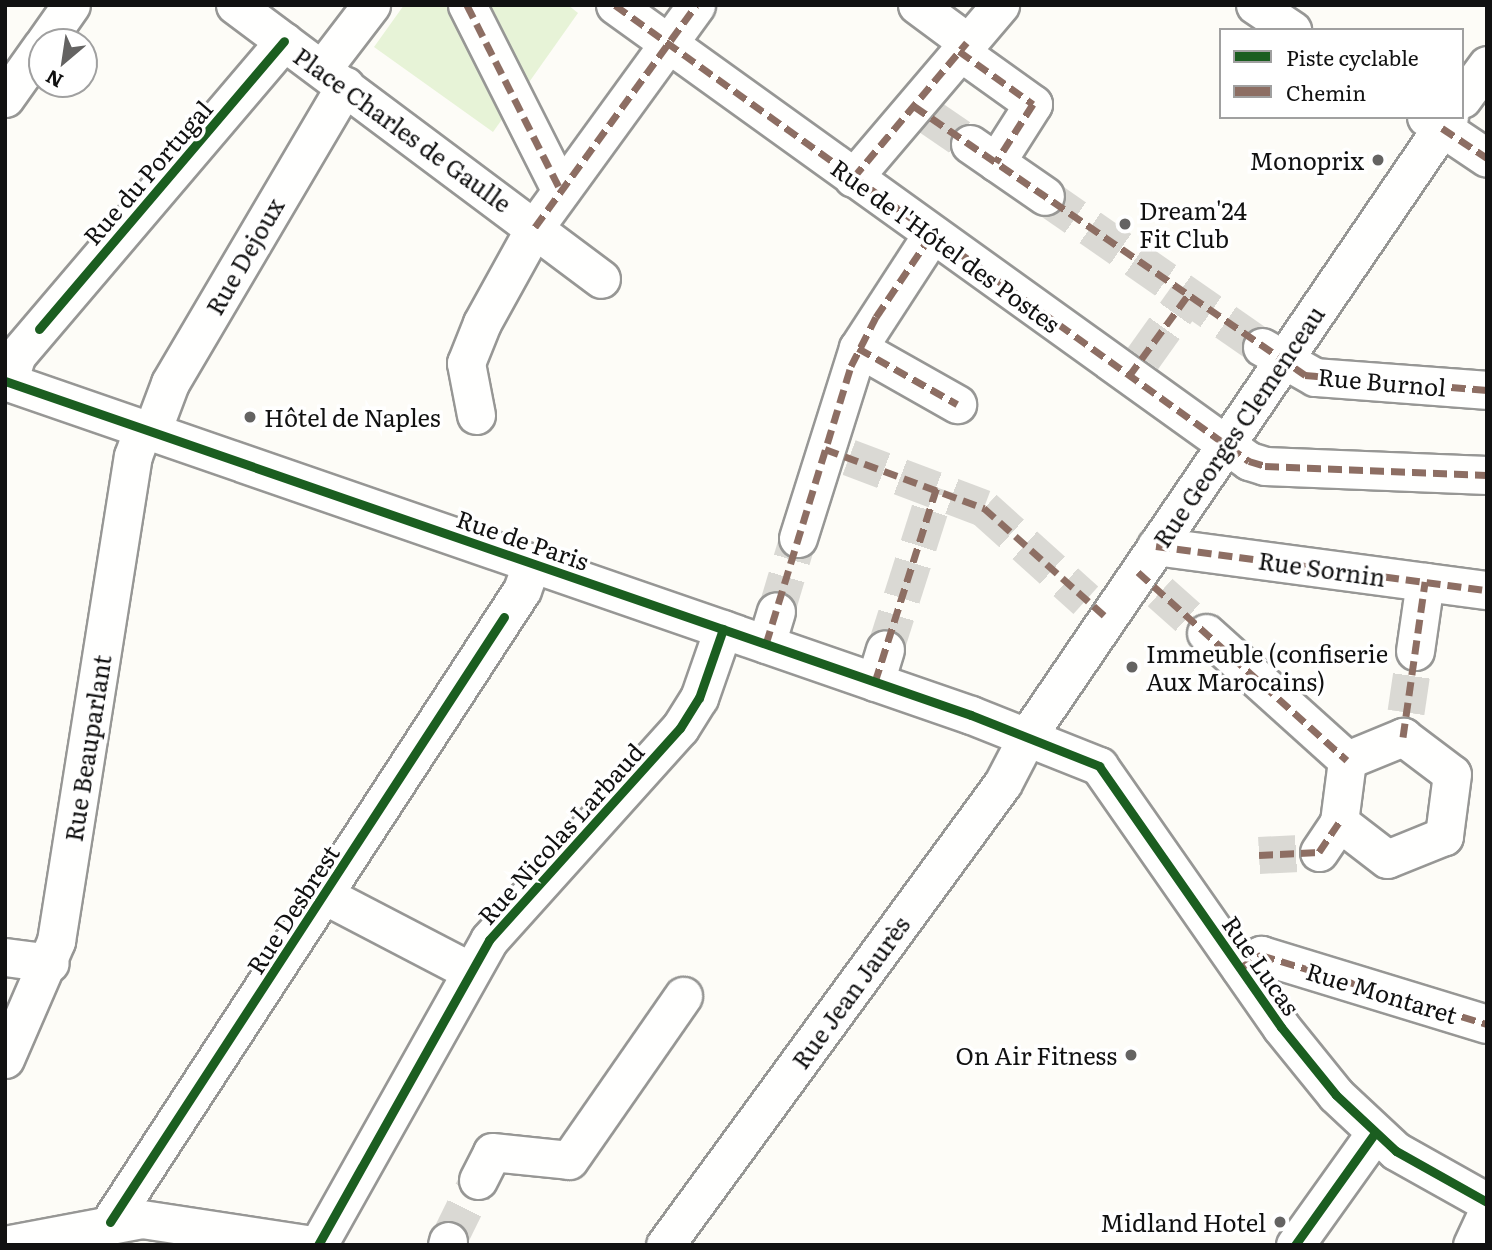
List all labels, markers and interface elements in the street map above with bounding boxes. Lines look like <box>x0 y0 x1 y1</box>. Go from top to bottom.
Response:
north arrow <box>28 28 98 98</box>
legend <box>1219 28 1464 119</box>
street label: Place Charles de Gaulle <box>289 40 517 218</box>
text: Piste cyclable <box>1286 41 1419 72</box>
text: N <box>40 64 68 96</box>
text: Chemin <box>1286 76 1366 107</box>
street label: Rue du Portugal <box>77 94 217 250</box>
place label: Monoprix <box>1249 146 1364 174</box>
street label: Rue de l'Hôtel des Postes <box>826 152 1066 338</box>
marker: Monoprix <box>1370 152 1386 168</box>
street label: Rue Dejoux <box>199 193 289 319</box>
place label: Dream'24 Fit Club <box>1139 196 1247 252</box>
marker: Dream'24 Fit Club <box>1117 216 1133 232</box>
street label: Rue Georges Clemenceau <box>1146 300 1330 552</box>
street label: Rue Burnol <box>1317 361 1447 401</box>
place label: Hôtel de Naples <box>264 403 441 431</box>
marker: Hôtel de Naples <box>242 409 258 425</box>
street label: Rue de Paris <box>453 503 593 575</box>
street label: Rue Sornin <box>1257 545 1387 591</box>
place label: Immeuble (confiserie Aux Marocains) <box>1146 639 1388 695</box>
street label: Rue Beauparlant <box>58 653 116 843</box>
marker: Immeuble (confiserie Aux Marocains) <box>1124 659 1140 675</box>
street label: Rue Nicolas Larbaud <box>471 737 649 929</box>
street label: Rue Desbrest <box>240 839 344 979</box>
street label: Rue Jean Jaurès <box>785 910 915 1074</box>
street label: Rue Lucas <box>1217 910 1307 1020</box>
street label: Rue Montaret <box>1303 955 1461 1029</box>
place label: On Air Fitness <box>956 1041 1117 1069</box>
marker: On Air Fitness <box>1123 1047 1139 1063</box>
place label: Midland Hotel <box>1100 1208 1266 1236</box>
marker: Midland Hotel <box>1272 1214 1288 1230</box>

